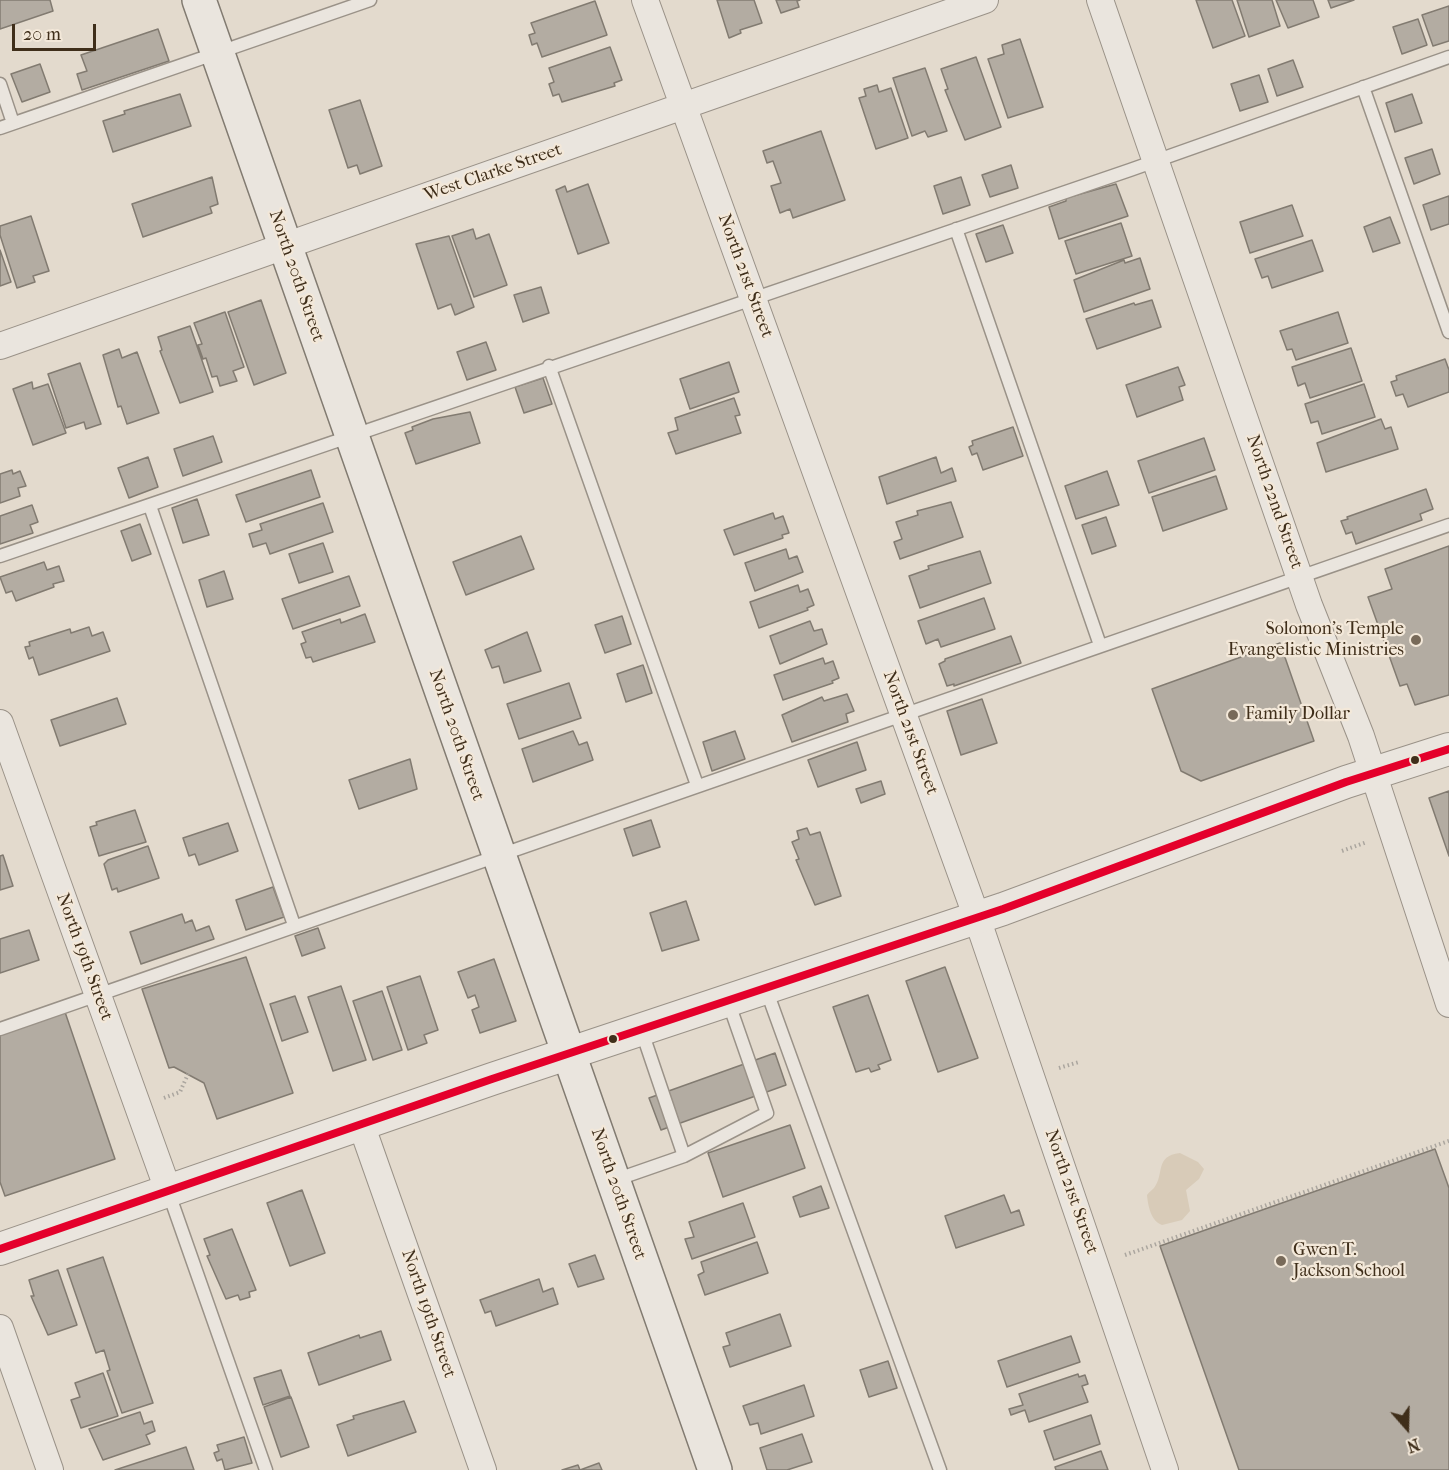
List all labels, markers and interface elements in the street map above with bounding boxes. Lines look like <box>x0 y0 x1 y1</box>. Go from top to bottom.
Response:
scale bar <box>15 12 99 50</box>
text: 20 m <box>23 24 61 45</box>
street label: West Clarke Street <box>421 139 565 207</box>
street label: North 20th Street <box>263 207 329 345</box>
street label: North 21st Street <box>713 211 777 341</box>
street label: North 22nd Street <box>1241 432 1307 572</box>
place label: Solomon's Temple Evangelistic Ministries <box>1228 619 1404 662</box>
marker: Solomon's Temple Evangelistic Ministries <box>1409 633 1423 647</box>
street label: North 20th Street <box>423 666 489 804</box>
street label: North 21st Street <box>878 668 942 798</box>
place label: Family Dollar <box>1245 704 1350 726</box>
marker: Family Dollar <box>1226 708 1240 722</box>
unlabelled marker <box>1409 754 1421 766</box>
street label: North 19th Street <box>51 890 117 1024</box>
unlabelled marker <box>607 1033 619 1045</box>
street label: North 20th Street <box>585 1125 651 1263</box>
street label: North 21st Street <box>1040 1127 1102 1257</box>
place label: Gwen T. Jackson School <box>1293 1240 1405 1282</box>
street label: North 19th Street <box>396 1247 460 1381</box>
marker: Gwen T. Jackson School <box>1274 1254 1288 1268</box>
north arrow <box>1377 1398 1437 1458</box>
text: N <box>1404 1434 1422 1456</box>

